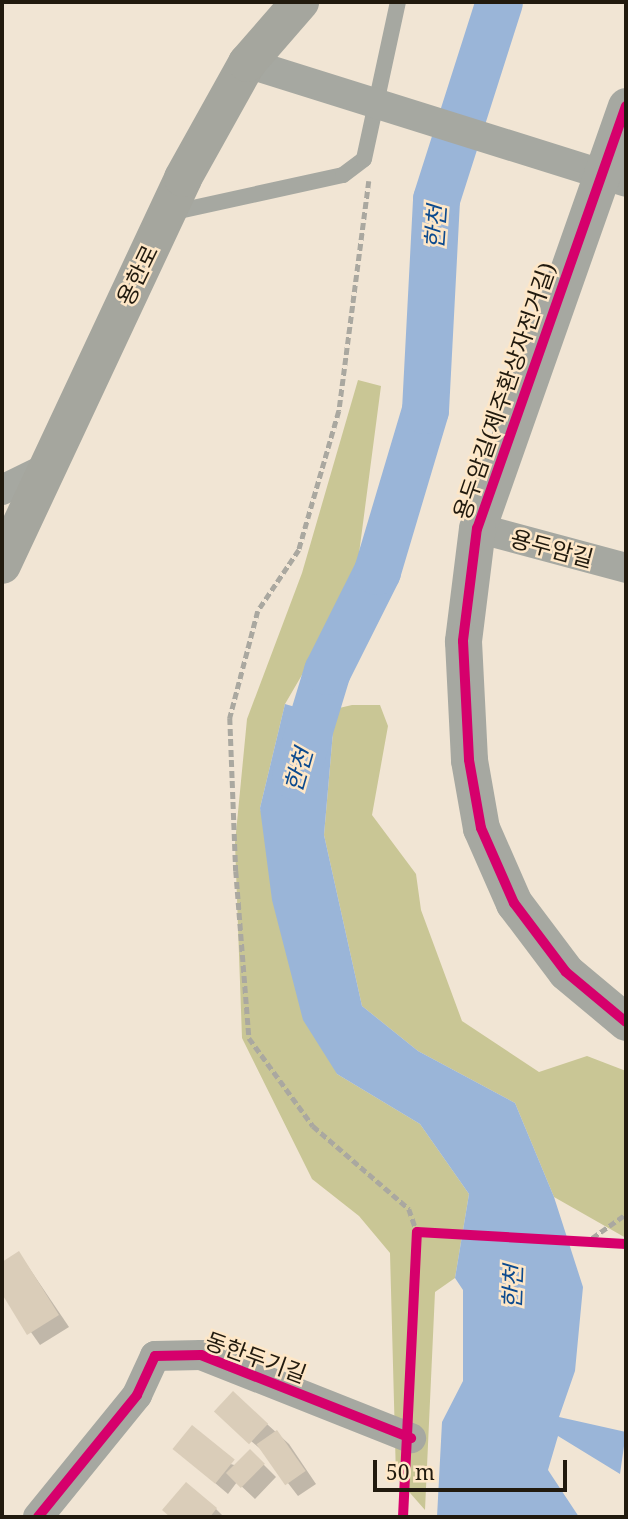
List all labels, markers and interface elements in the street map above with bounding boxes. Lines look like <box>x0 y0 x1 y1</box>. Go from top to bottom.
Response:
water label: 한천 <box>419 204 451 250</box>
street label: 용한로 <box>111 240 163 310</box>
street label: 용두암길(제주환상자전거길) <box>447 259 561 523</box>
street label: 용두암길 <box>508 524 596 572</box>
water label: 한천 <box>278 745 318 795</box>
water label: 한천 <box>497 1264 527 1310</box>
street label: 동한두기길 <box>202 1326 310 1388</box>
scale bar <box>376 1446 570 1490</box>
text: 50 m <box>386 1458 435 1486</box>

